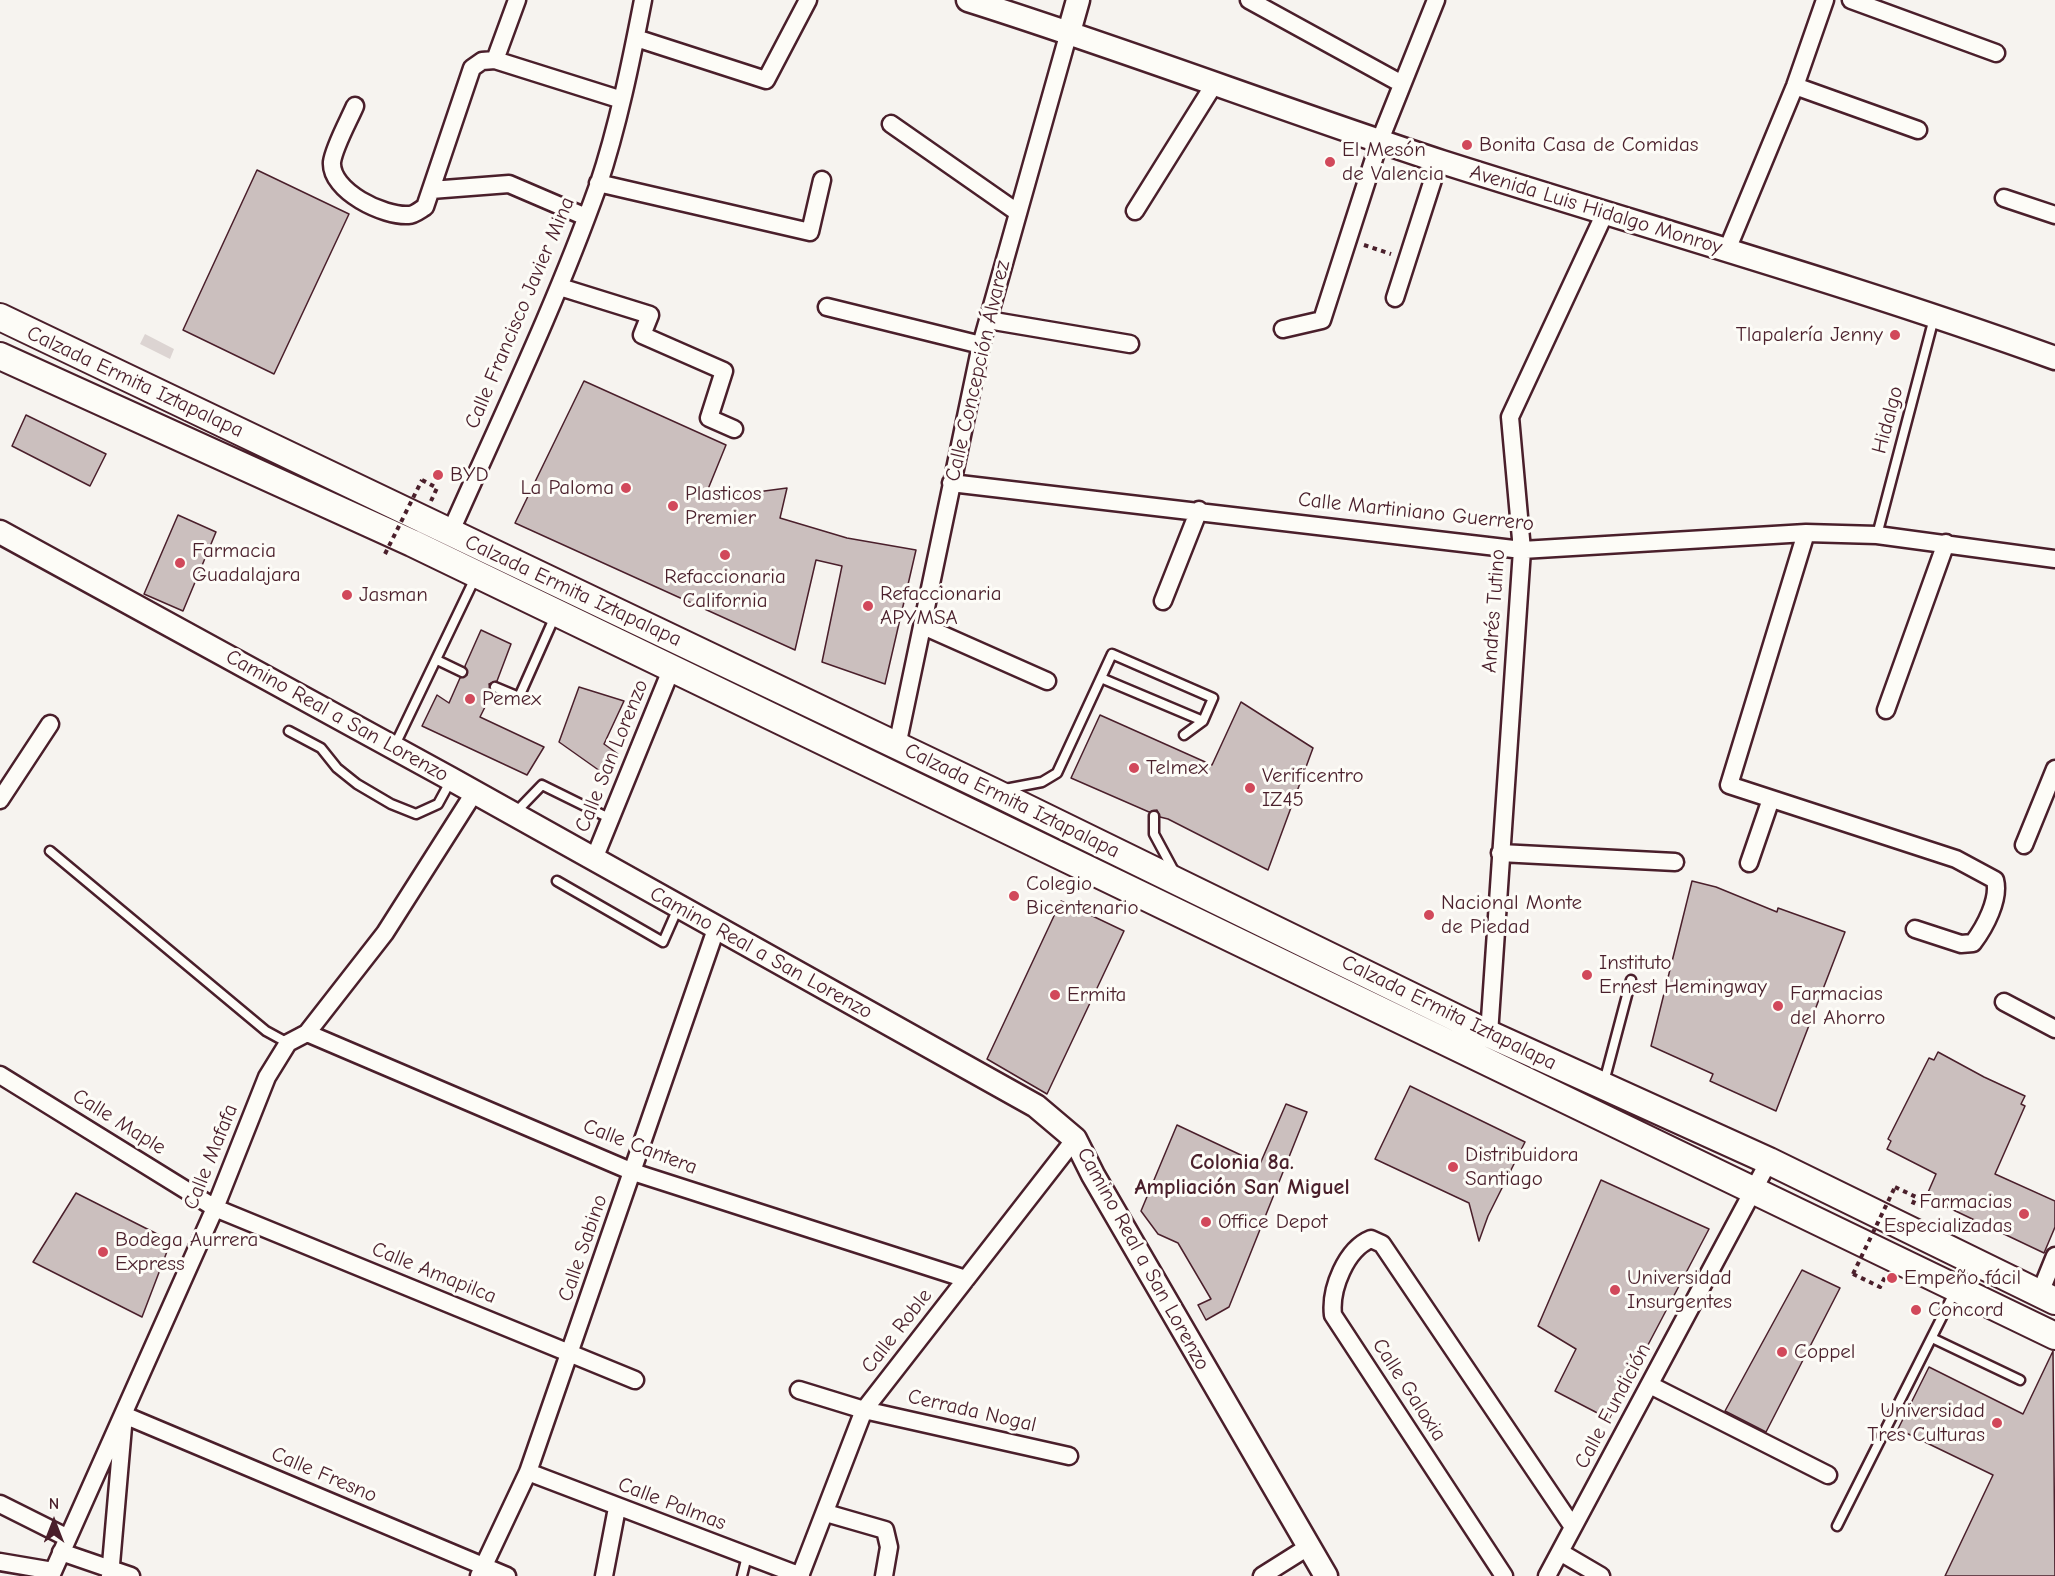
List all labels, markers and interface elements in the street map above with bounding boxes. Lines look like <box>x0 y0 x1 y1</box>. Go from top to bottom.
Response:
place label: Bonita Casa de Comidas <box>1479 132 1699 158</box>
place label: El Mesón de Valencia <box>1342 137 1444 187</box>
marker: Bonita Casa de Comidas <box>1460 138 1474 152</box>
marker: El Mesón de Valencia <box>1323 155 1337 169</box>
street label: Avenida Luis Hidalgo Monroy <box>1467 160 1725 260</box>
street label: Calle Francisco Javier Mina <box>460 193 580 433</box>
street label: Calle Concepción Álvarez <box>940 258 1016 484</box>
street label: Calzada Ermita Iztapalapa <box>23 321 247 443</box>
place label: Tlapalería Jenny <box>1736 322 1883 348</box>
marker: Tlapalería Jenny <box>1888 328 1902 342</box>
street label: Hidalgo <box>1867 384 1909 456</box>
place label: BYD <box>450 462 489 488</box>
marker: BYD <box>431 468 445 482</box>
place label: La Paloma <box>520 475 614 501</box>
marker: La Paloma <box>619 481 633 495</box>
place label: Plasticos Premier <box>685 481 762 531</box>
street label: Calle Martiniano Guerrero <box>1297 487 1535 537</box>
marker: Plasticos Premier <box>666 499 680 513</box>
street label: Calzada Ermita Iztapalapa <box>461 530 685 652</box>
place label: Farmacia Guadalajara <box>192 538 301 588</box>
marker: Refaccionaria California <box>718 548 732 562</box>
street label: Andrés Tutino <box>1477 548 1511 674</box>
marker: Farmacia Guadalajara <box>173 556 187 570</box>
place label: Refaccionaria California <box>664 564 786 614</box>
place label: Refaccionaria APYMSA <box>880 581 1002 631</box>
place label: Jasman <box>359 582 428 608</box>
marker: Jasman <box>340 588 354 602</box>
marker: Refaccionaria APYMSA <box>861 599 875 613</box>
street label: Camino Real a San Lorenzo <box>221 644 453 788</box>
street label: Calle San Lorenzo <box>570 676 654 836</box>
place label: Pemex <box>482 686 541 712</box>
marker: Pemex <box>463 692 477 706</box>
street label: Calzada Ermita Iztapalapa <box>900 738 1124 864</box>
place label: Telmex <box>1146 755 1208 781</box>
marker: Telmex <box>1127 761 1141 775</box>
place label: Verificentro IZ45 <box>1262 763 1364 813</box>
marker: Verificentro IZ45 <box>1243 781 1257 795</box>
place label: Colegio Bicentenario <box>1026 871 1139 921</box>
street label: Camino Real a San Lorenzo <box>645 881 877 1025</box>
marker: Colegio Bicentenario <box>1007 889 1021 903</box>
place label: Nacional Monte de Piedad <box>1441 890 1582 940</box>
marker: Nacional Monte de Piedad <box>1422 908 1436 922</box>
street label: Calzada Ermita Iztapalapa <box>1337 950 1561 1076</box>
place label: Instituto Ernest Hemingway <box>1599 950 1767 1000</box>
marker: Instituto Ernest Hemingway <box>1580 968 1594 982</box>
place label: Farmacias del Ahorro <box>1790 981 1885 1031</box>
place label: Ermita <box>1067 982 1126 1008</box>
marker: Ermita <box>1048 988 1062 1002</box>
marker: Farmacias del Ahorro <box>1771 999 1785 1013</box>
street label: Calle Maple <box>68 1083 170 1161</box>
street label: Calle Mafafa <box>178 1101 244 1213</box>
street label: Calle Cantera <box>579 1114 701 1180</box>
place label: Distribuidora Santiago <box>1465 1142 1579 1192</box>
street label: Camino Real a San Lorenzo <box>1071 1143 1215 1375</box>
district label: Colonia 8a. Ampliación San Miguel <box>1134 1150 1350 1202</box>
marker: Distribuidora Santiago <box>1446 1160 1460 1174</box>
place label: Farmacias Especializadas <box>1884 1189 2012 1239</box>
street label: Calle Sabino <box>553 1191 613 1305</box>
marker: Farmacias Especializadas <box>2017 1207 2031 1221</box>
place label: Office Depot <box>1218 1209 1327 1235</box>
marker: Office Depot <box>1199 1215 1213 1229</box>
place label: Bodega Aurrera Express <box>115 1227 258 1277</box>
street label: Calle Amapilca <box>368 1237 500 1309</box>
marker: Bodega Aurrera Express <box>96 1245 110 1259</box>
place label: Universidad Insurgentes <box>1627 1265 1732 1315</box>
place label: Empeño fácil <box>1904 1265 2021 1291</box>
marker: Empeño fácil <box>1885 1271 1899 1285</box>
marker: Universidad Insurgentes <box>1608 1283 1622 1297</box>
street label: Calle Roble <box>856 1284 938 1378</box>
place label: Concord <box>1928 1297 2004 1323</box>
marker: Concord <box>1909 1303 1923 1317</box>
street label: Calle Galaxia <box>1366 1334 1452 1446</box>
street label: Calle Fundición <box>1569 1339 1657 1473</box>
place label: Coppel <box>1794 1339 1855 1365</box>
marker: Coppel <box>1775 1345 1789 1359</box>
street label: Cerrada Nogal <box>905 1384 1039 1438</box>
place label: Universidad Tres Culturas <box>1867 1398 1985 1448</box>
marker: Universidad Tres Culturas <box>1990 1416 2004 1430</box>
street label: Calle Fresno <box>267 1441 381 1509</box>
street label: Calle Palmas <box>614 1472 730 1536</box>
north arrow <box>24 1492 84 1552</box>
text: N <box>49 1495 59 1513</box>

